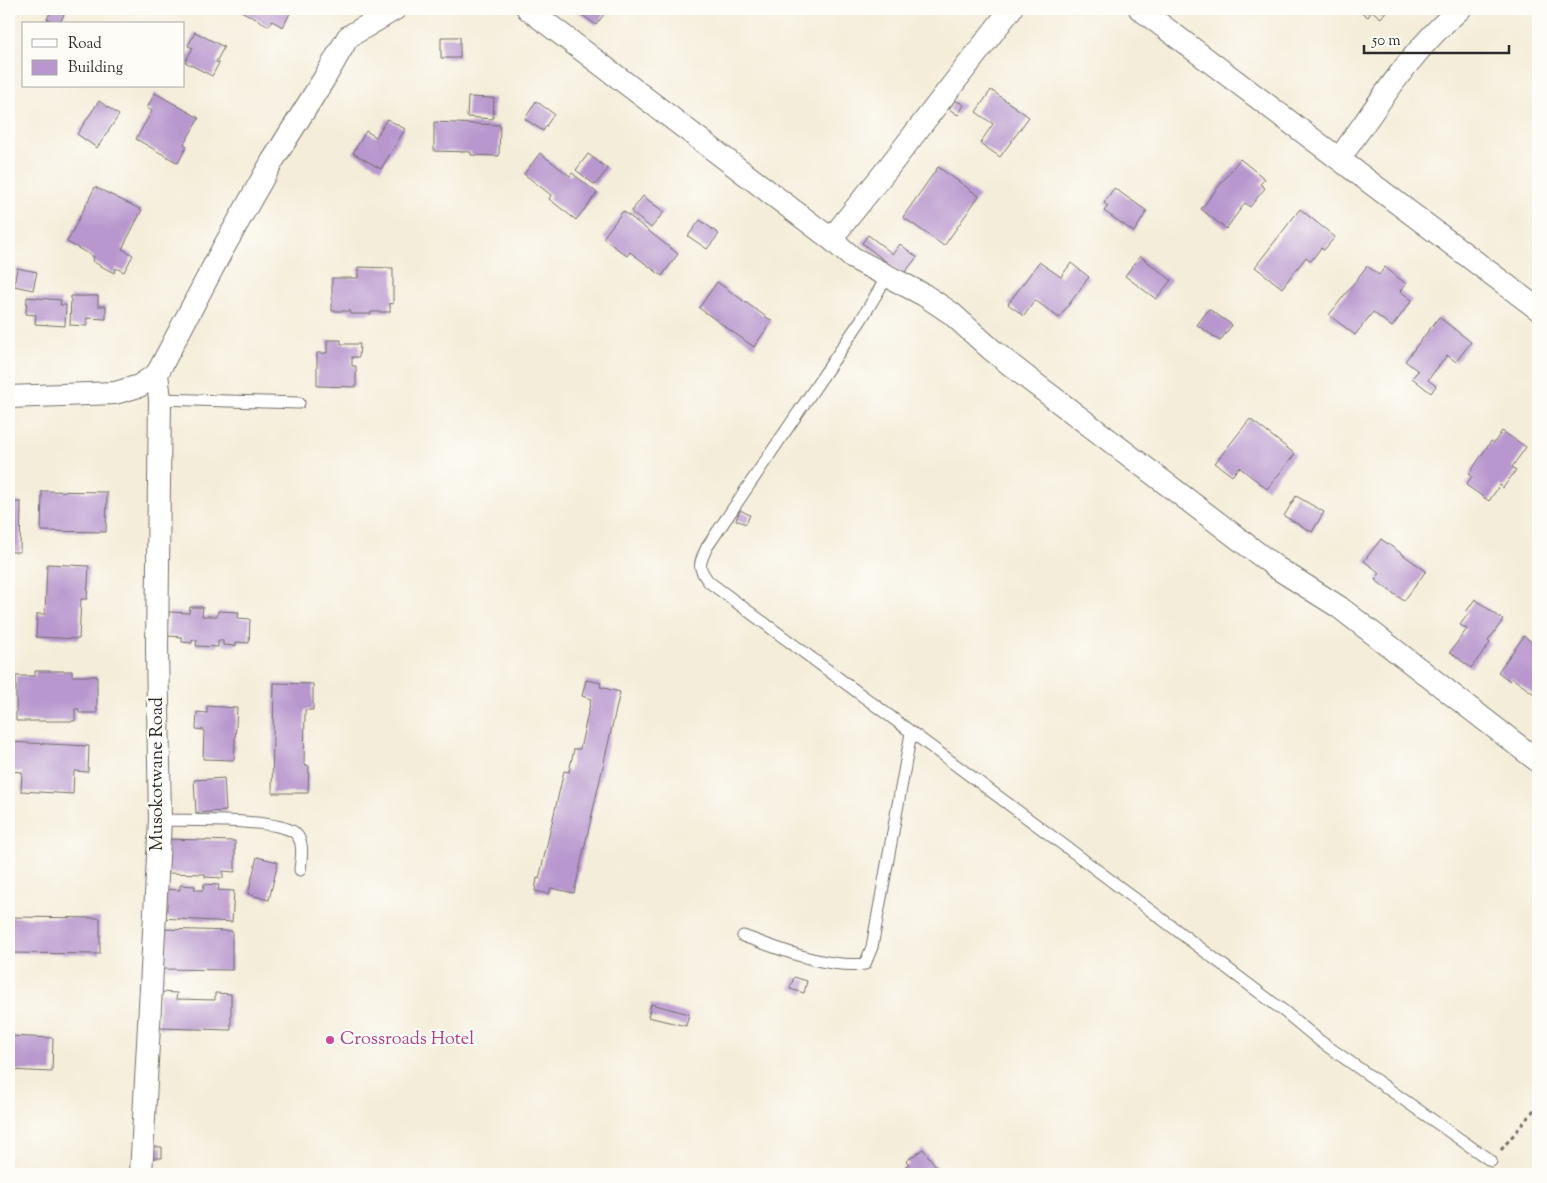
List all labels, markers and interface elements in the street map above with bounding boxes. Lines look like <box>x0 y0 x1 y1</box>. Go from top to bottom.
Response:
legend <box>22 22 185 88</box>
scale bar <box>1364 22 1510 54</box>
text: 50 m <box>1371 31 1401 52</box>
text: Road <box>68 34 102 55</box>
text: Building <box>68 58 123 79</box>
street label: Musokotwane Road <box>145 697 171 851</box>
place label: Crossroads Hotel <box>340 1027 474 1053</box>
marker: Crossroads Hotel <box>324 1034 336 1046</box>

